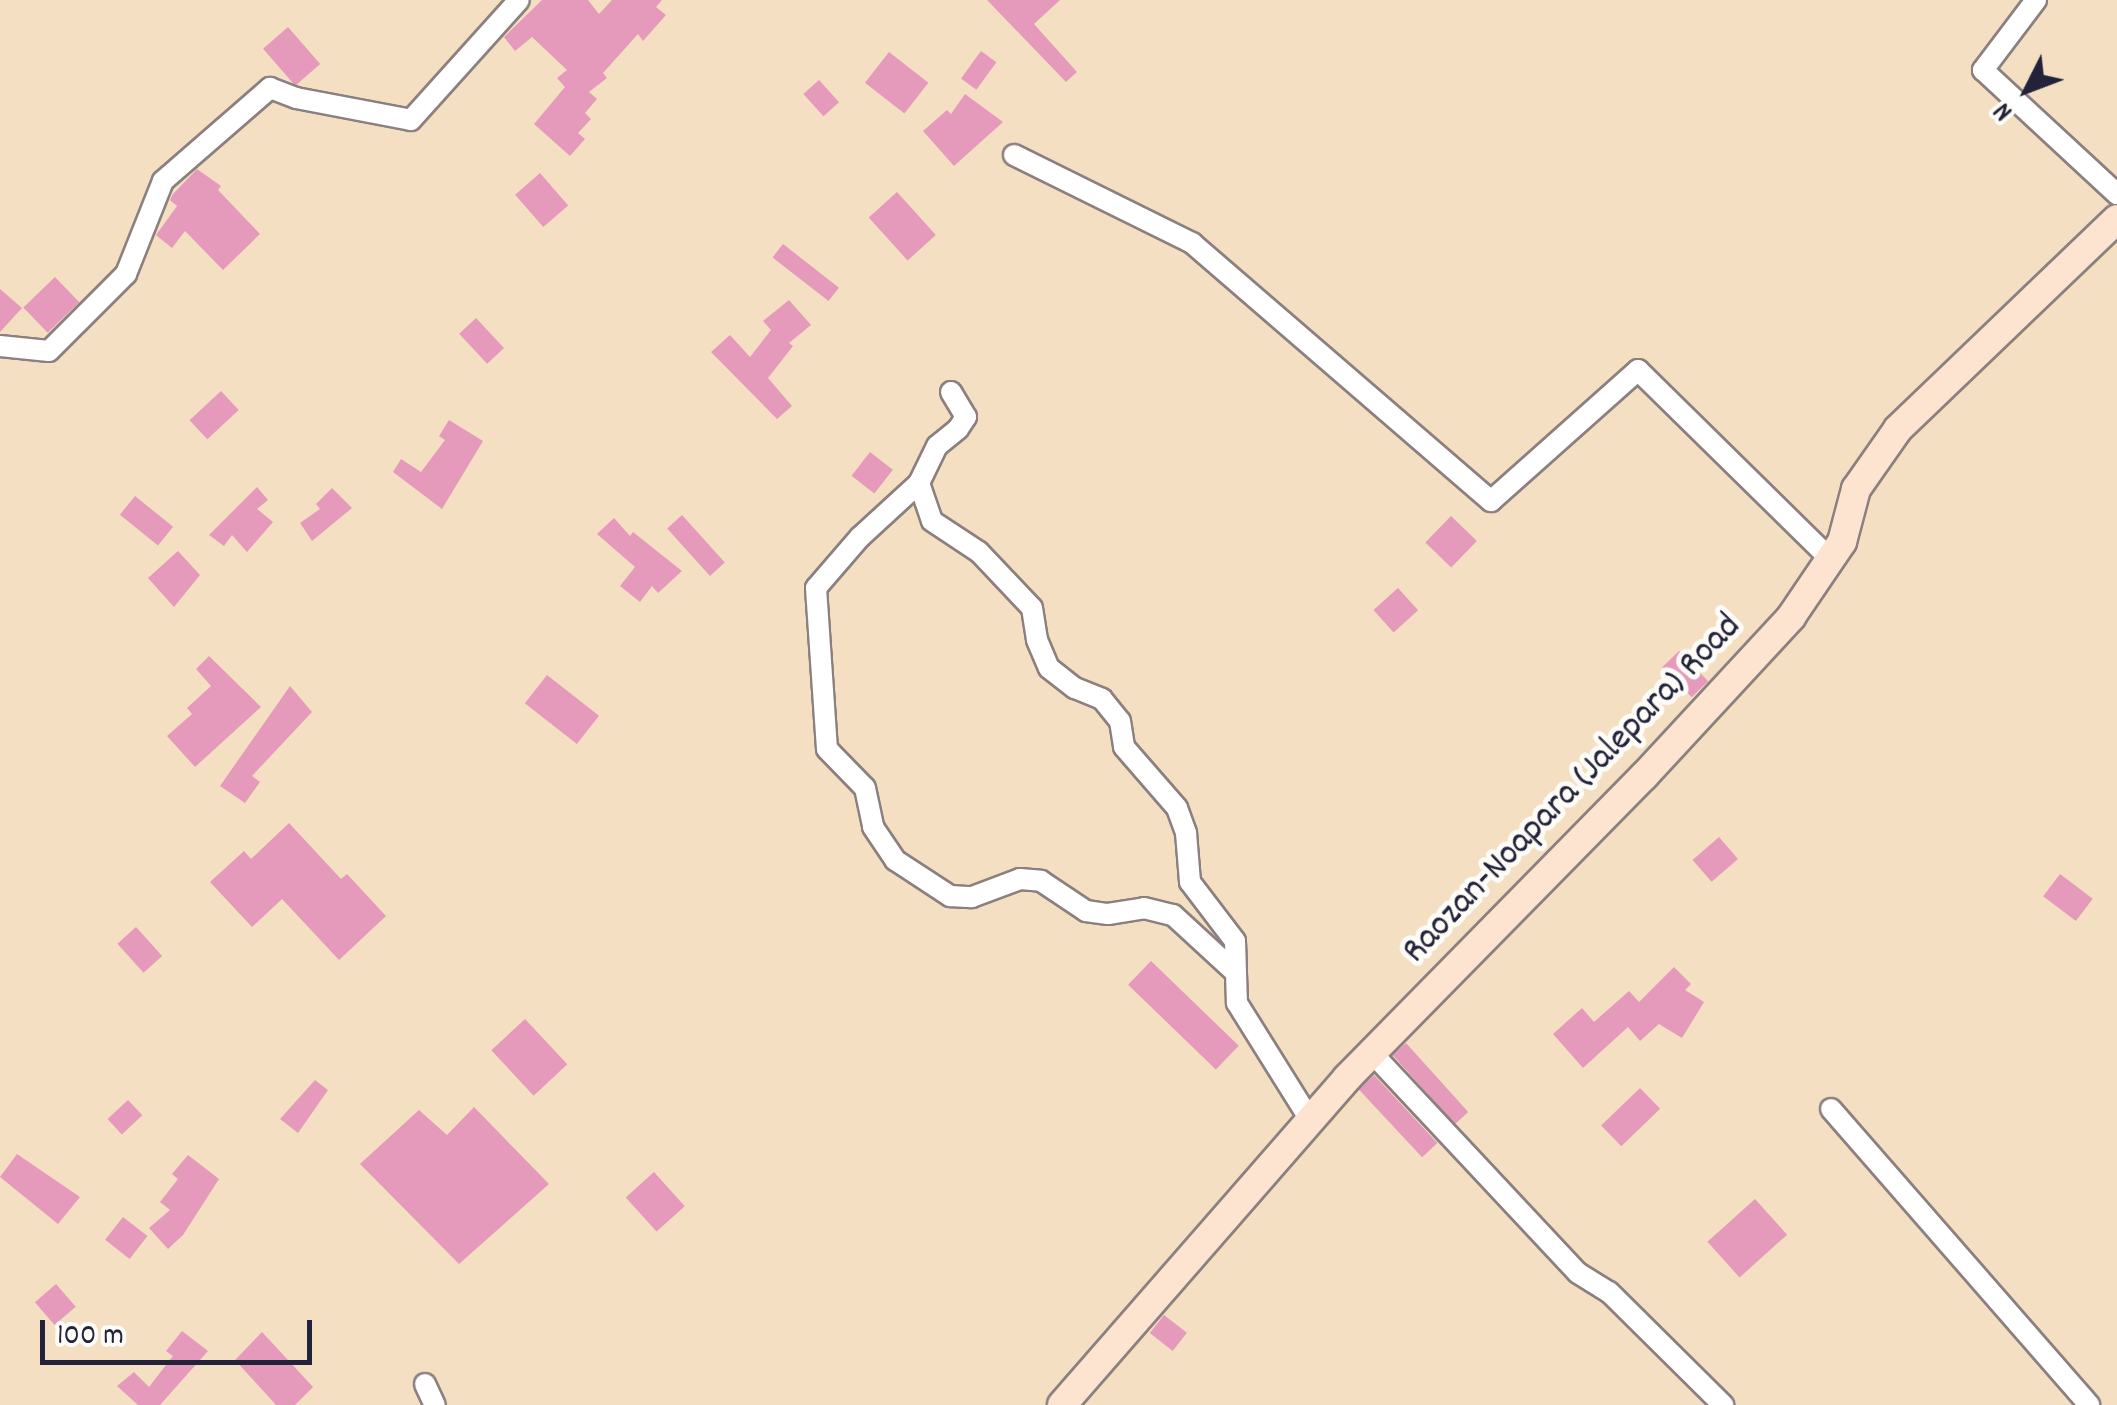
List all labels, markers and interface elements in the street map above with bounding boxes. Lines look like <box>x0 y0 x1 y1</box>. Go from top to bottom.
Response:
north arrow <box>1977 40 2077 140</box>
text: N <box>1985 92 2024 129</box>
street label: Raozan-Noapara (Jalepara) Road <box>1394 605 1752 975</box>
scale bar <box>45 1300 318 1362</box>
text: 100 m <box>57 1316 124 1359</box>

